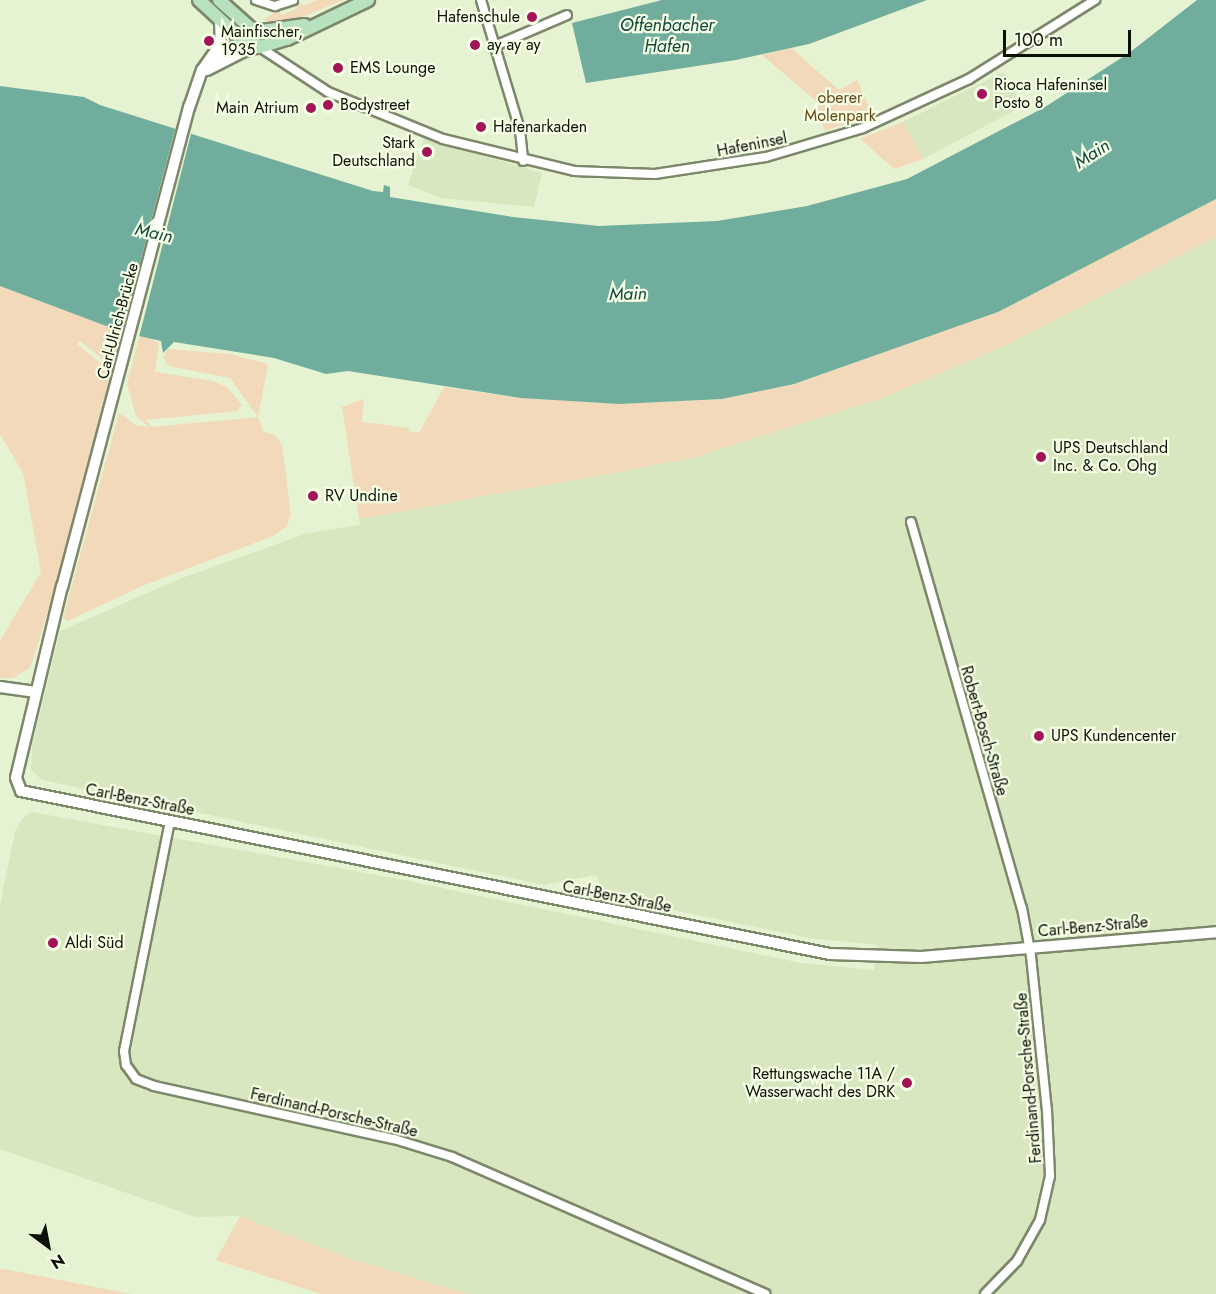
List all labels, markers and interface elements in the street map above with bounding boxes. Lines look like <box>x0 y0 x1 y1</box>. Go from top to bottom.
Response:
place label: Hafenschule <box>437 7 520 27</box>
marker: Hafenschule <box>525 10 539 24</box>
water label: Offenbacher Hafen <box>620 15 714 57</box>
scale bar <box>1006 18 1134 56</box>
place label: Mainfischer, 1935 <box>221 22 303 60</box>
text: 100 m <box>1014 27 1063 53</box>
marker: Mainfischer, 1935 <box>202 34 216 48</box>
place label: ay ay ay <box>487 35 541 55</box>
marker: ay ay ay <box>468 38 482 52</box>
place label: EMS Lounge <box>350 58 435 78</box>
marker: EMS Lounge <box>331 61 345 75</box>
place label: Rioca Hafeninsel Posto 8 <box>994 75 1107 113</box>
marker: Rioca Hafeninsel Posto 8 <box>975 87 989 101</box>
park label: oberer Molenpark <box>804 88 876 126</box>
place label: Bodystreet <box>340 95 410 115</box>
place label: Main Atrium <box>216 98 299 118</box>
marker: Bodystreet <box>321 98 335 112</box>
marker: Main Atrium <box>304 101 318 115</box>
place label: Hafenarkaden <box>493 117 587 137</box>
marker: Hafenarkaden <box>474 120 488 134</box>
street label: Hafeninsel <box>715 129 789 161</box>
place label: Stark Deutschland <box>332 133 415 171</box>
water label: Main <box>1070 135 1114 173</box>
marker: Stark Deutschland <box>420 145 434 159</box>
water label: Main <box>133 218 175 248</box>
street label: Carl-Ulrich-Brücke <box>93 261 143 381</box>
water label: Main <box>609 283 647 305</box>
place label: UPS Deutschland Inc. & Co. Ohg <box>1053 438 1168 476</box>
marker: UPS Deutschland Inc. & Co. Ohg <box>1034 450 1048 464</box>
place label: RV Undine <box>325 486 398 506</box>
marker: RV Undine <box>306 489 320 503</box>
street label: Robert-Bosch-Straße <box>956 664 1012 798</box>
place label: UPS Kundencenter <box>1051 726 1176 746</box>
marker: UPS Kundencenter <box>1032 729 1046 743</box>
street label: Carl-Benz-Straße <box>84 780 196 820</box>
street label: Carl-Benz-Straße <box>561 877 673 917</box>
street label: Carl-Benz-Straße <box>1037 913 1149 941</box>
place label: Aldi Süd <box>65 933 124 953</box>
marker: Aldi Süd <box>46 936 60 950</box>
street label: Ferdinand-Porsche-Straße <box>1012 992 1046 1164</box>
place label: Rettungswache 11A / Wasserwacht des DRK <box>745 1064 895 1102</box>
marker: Rettungswache 11A / Wasserwacht des DRK <box>900 1076 914 1090</box>
street label: Ferdinand-Porsche-Straße <box>248 1084 420 1142</box>
north arrow <box>18 1216 78 1276</box>
text: N <box>46 1249 69 1275</box>

